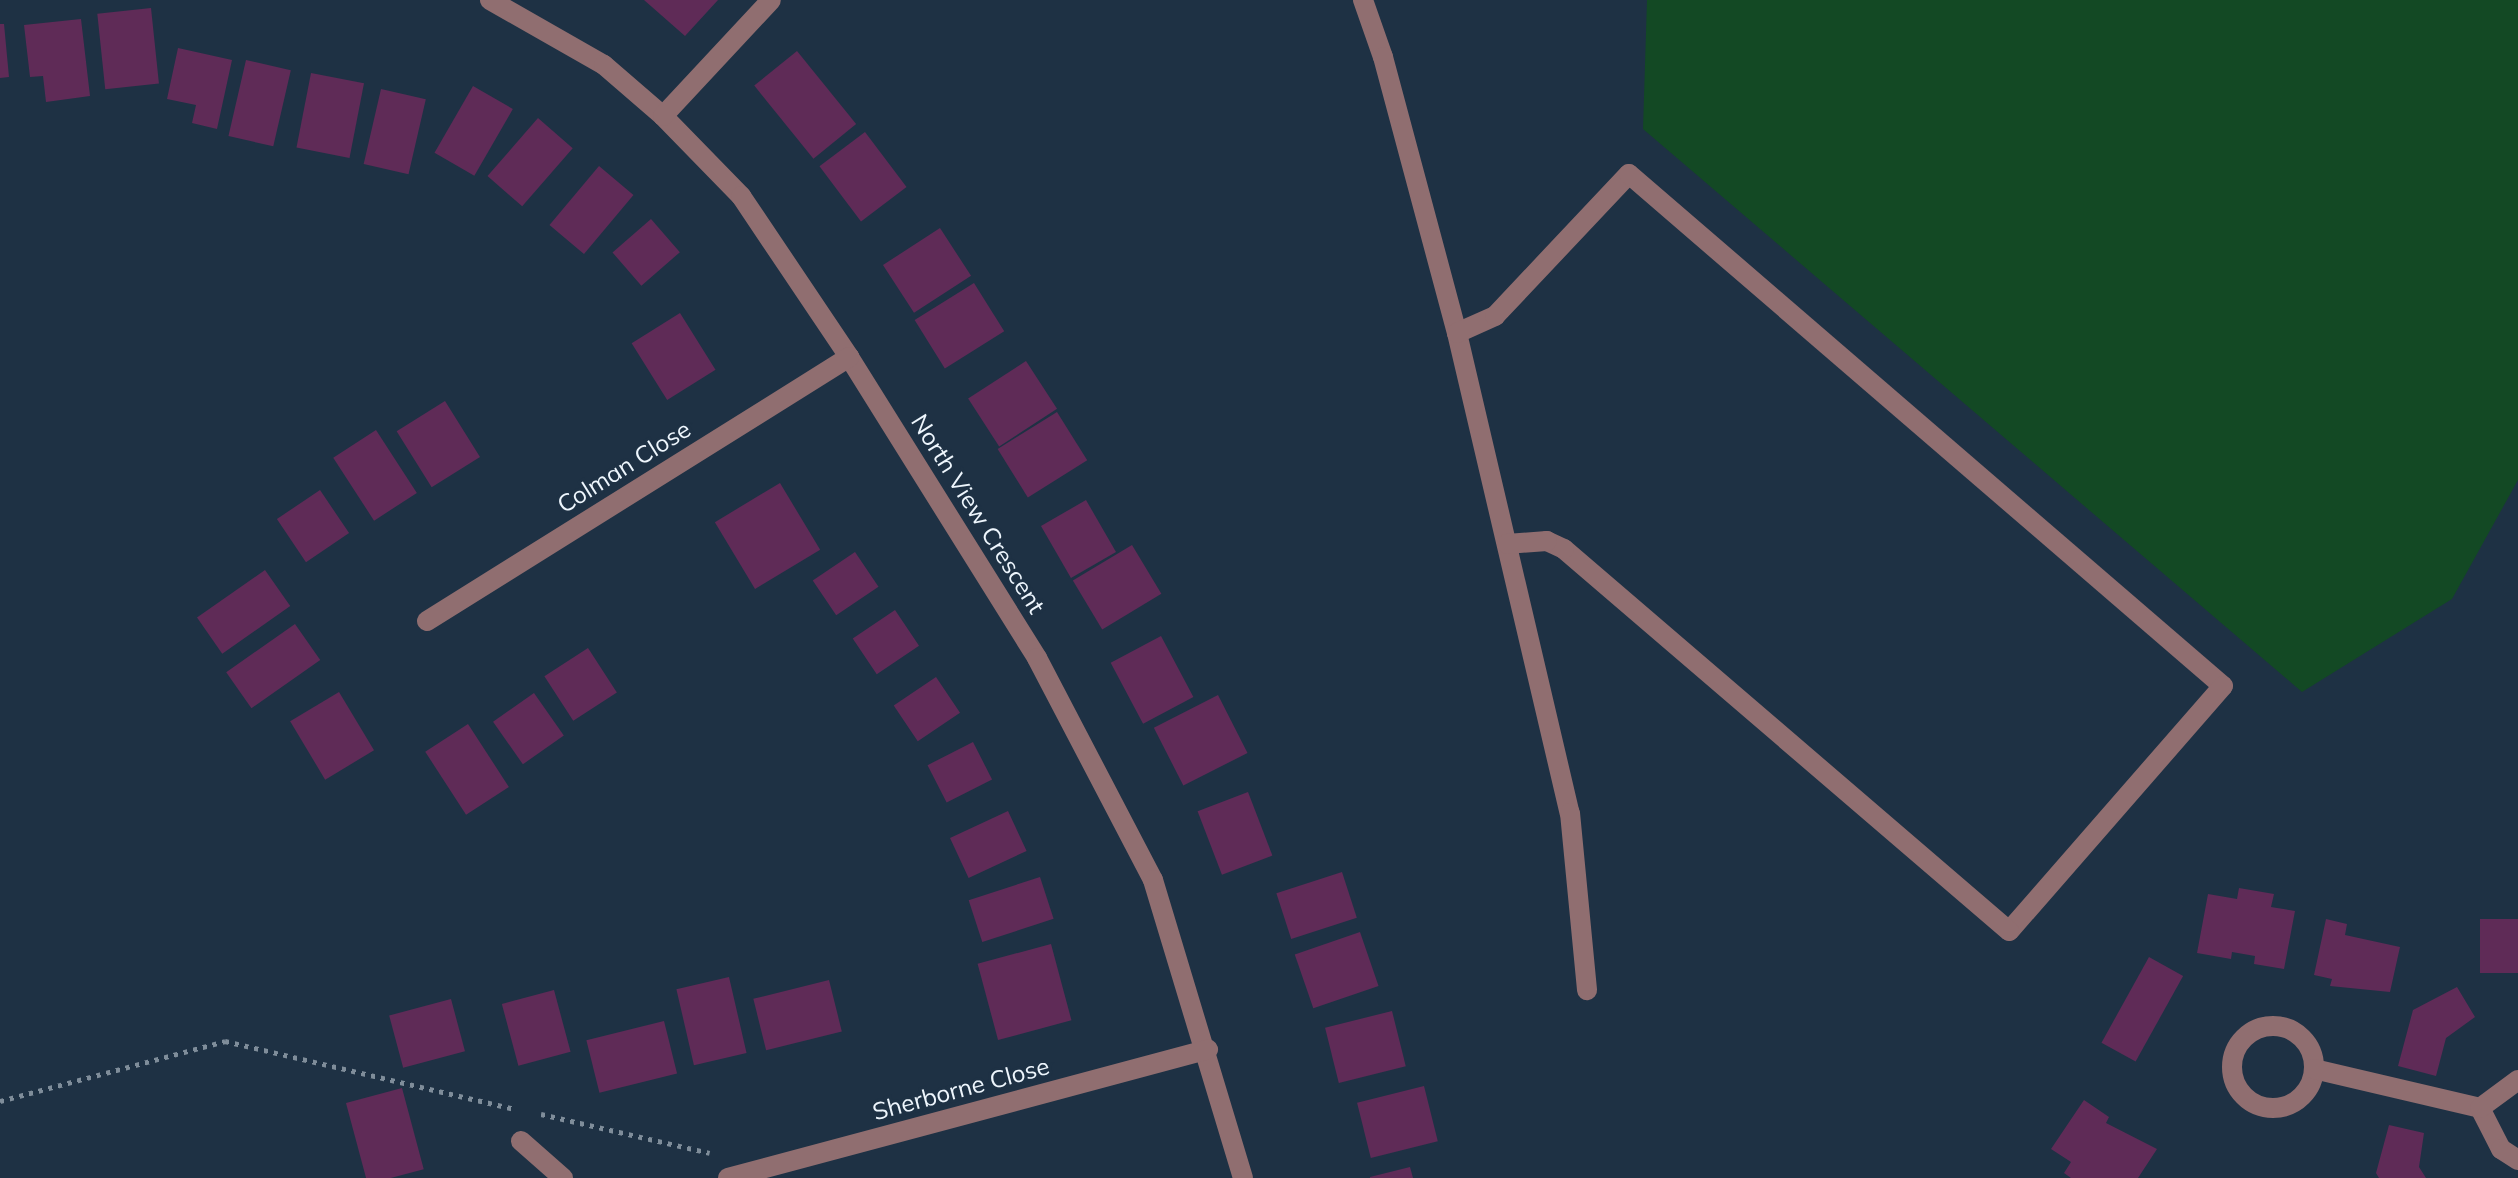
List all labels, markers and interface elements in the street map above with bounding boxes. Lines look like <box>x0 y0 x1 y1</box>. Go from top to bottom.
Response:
street label: North View Crescent <box>905 409 1051 619</box>
street label: Colman Close <box>552 415 696 519</box>
street label: Sherborne Close <box>869 1052 1053 1126</box>

